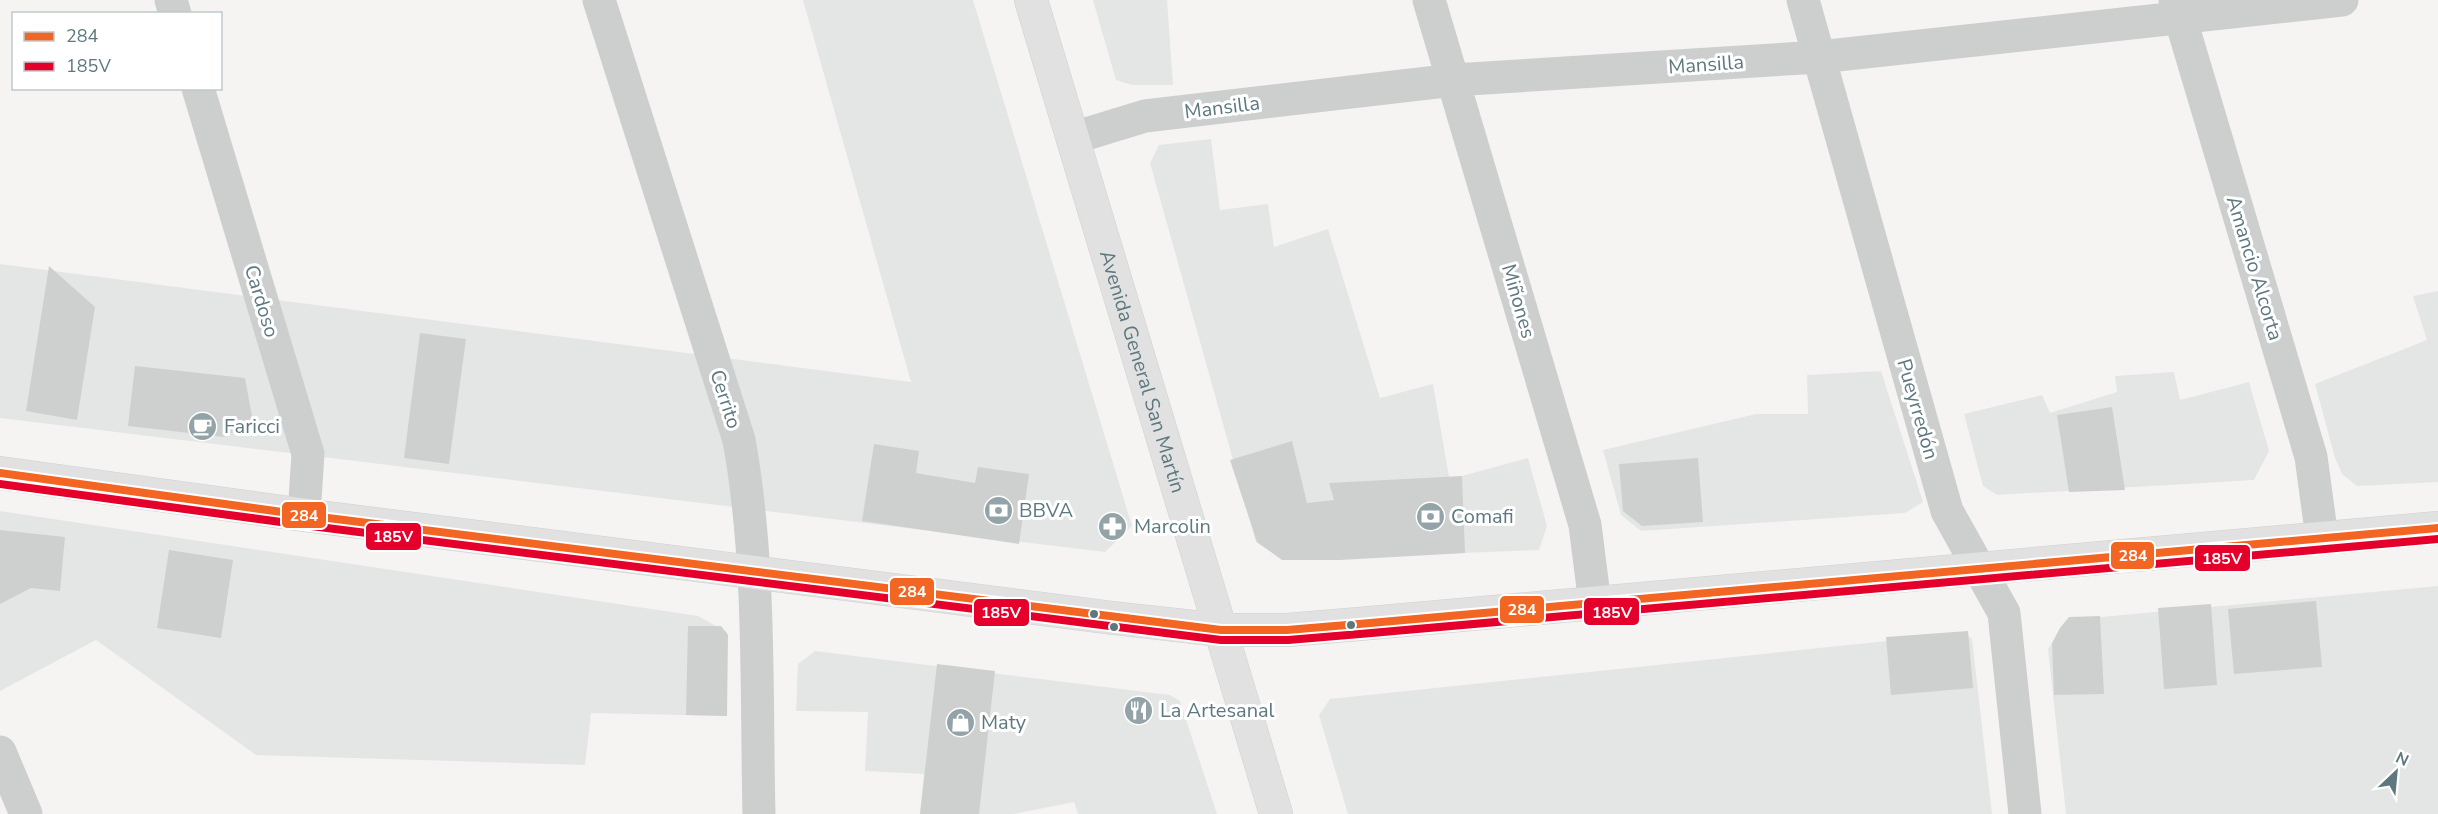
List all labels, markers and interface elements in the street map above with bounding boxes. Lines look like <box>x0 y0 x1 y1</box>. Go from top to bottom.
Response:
legend <box>12 12 222 90</box>
text: 284 <box>66 24 99 48</box>
street label: Mansilla <box>1667 48 1745 81</box>
text: 185V <box>66 54 111 78</box>
street label: Mansilla <box>1183 89 1261 126</box>
street label: Amancio Alcorta <box>2220 193 2289 344</box>
street label: Avenida General San Martín <box>1093 247 1192 496</box>
street label: Miñones <box>1495 261 1542 341</box>
street label: Cardoso <box>238 262 285 341</box>
street label: Pueyrredón <box>1890 356 1945 463</box>
street label: Cerrito <box>703 366 748 432</box>
cafe icon: Faricci <box>187 410 219 442</box>
place label: Faricci <box>224 413 280 440</box>
bank icon: BBVA <box>982 494 1014 526</box>
place label: BBVA <box>1019 497 1074 524</box>
bank icon: Comafi <box>1414 500 1446 532</box>
line badge: 284 <box>281 501 327 529</box>
place label: Comafi <box>1451 503 1514 530</box>
text: 284 <box>290 505 319 527</box>
pharmacy icon: Marcolin <box>1097 510 1129 542</box>
place label: Marcolin <box>1134 513 1211 540</box>
line badge: 185V <box>365 522 422 551</box>
text: 185V <box>373 526 414 548</box>
line badge: 284 <box>2110 541 2155 570</box>
line badge: 185V <box>2194 544 2251 572</box>
text: 284 <box>2119 545 2148 567</box>
text: 185V <box>2202 548 2243 570</box>
line badge: 284 <box>889 577 935 606</box>
text: 284 <box>898 581 927 603</box>
line badge: 284 <box>1499 595 1545 624</box>
line badge: 185V <box>1583 597 1640 626</box>
line badge: 185V <box>973 598 1030 627</box>
text: 284 <box>1508 599 1537 621</box>
text: 185V <box>981 602 1022 624</box>
text: 185V <box>1592 602 1633 624</box>
unlabelled marker <box>1088 608 1100 620</box>
unlabelled marker <box>1345 619 1357 631</box>
unlabelled marker <box>1108 621 1120 633</box>
restaurant icon: La Artesanal <box>1123 694 1155 726</box>
place label: La Artesanal <box>1160 697 1275 724</box>
shop icon: Maty <box>944 706 976 738</box>
place label: Maty <box>981 709 1027 736</box>
north arrow <box>2366 742 2426 802</box>
text: N <box>2392 747 2412 772</box>

